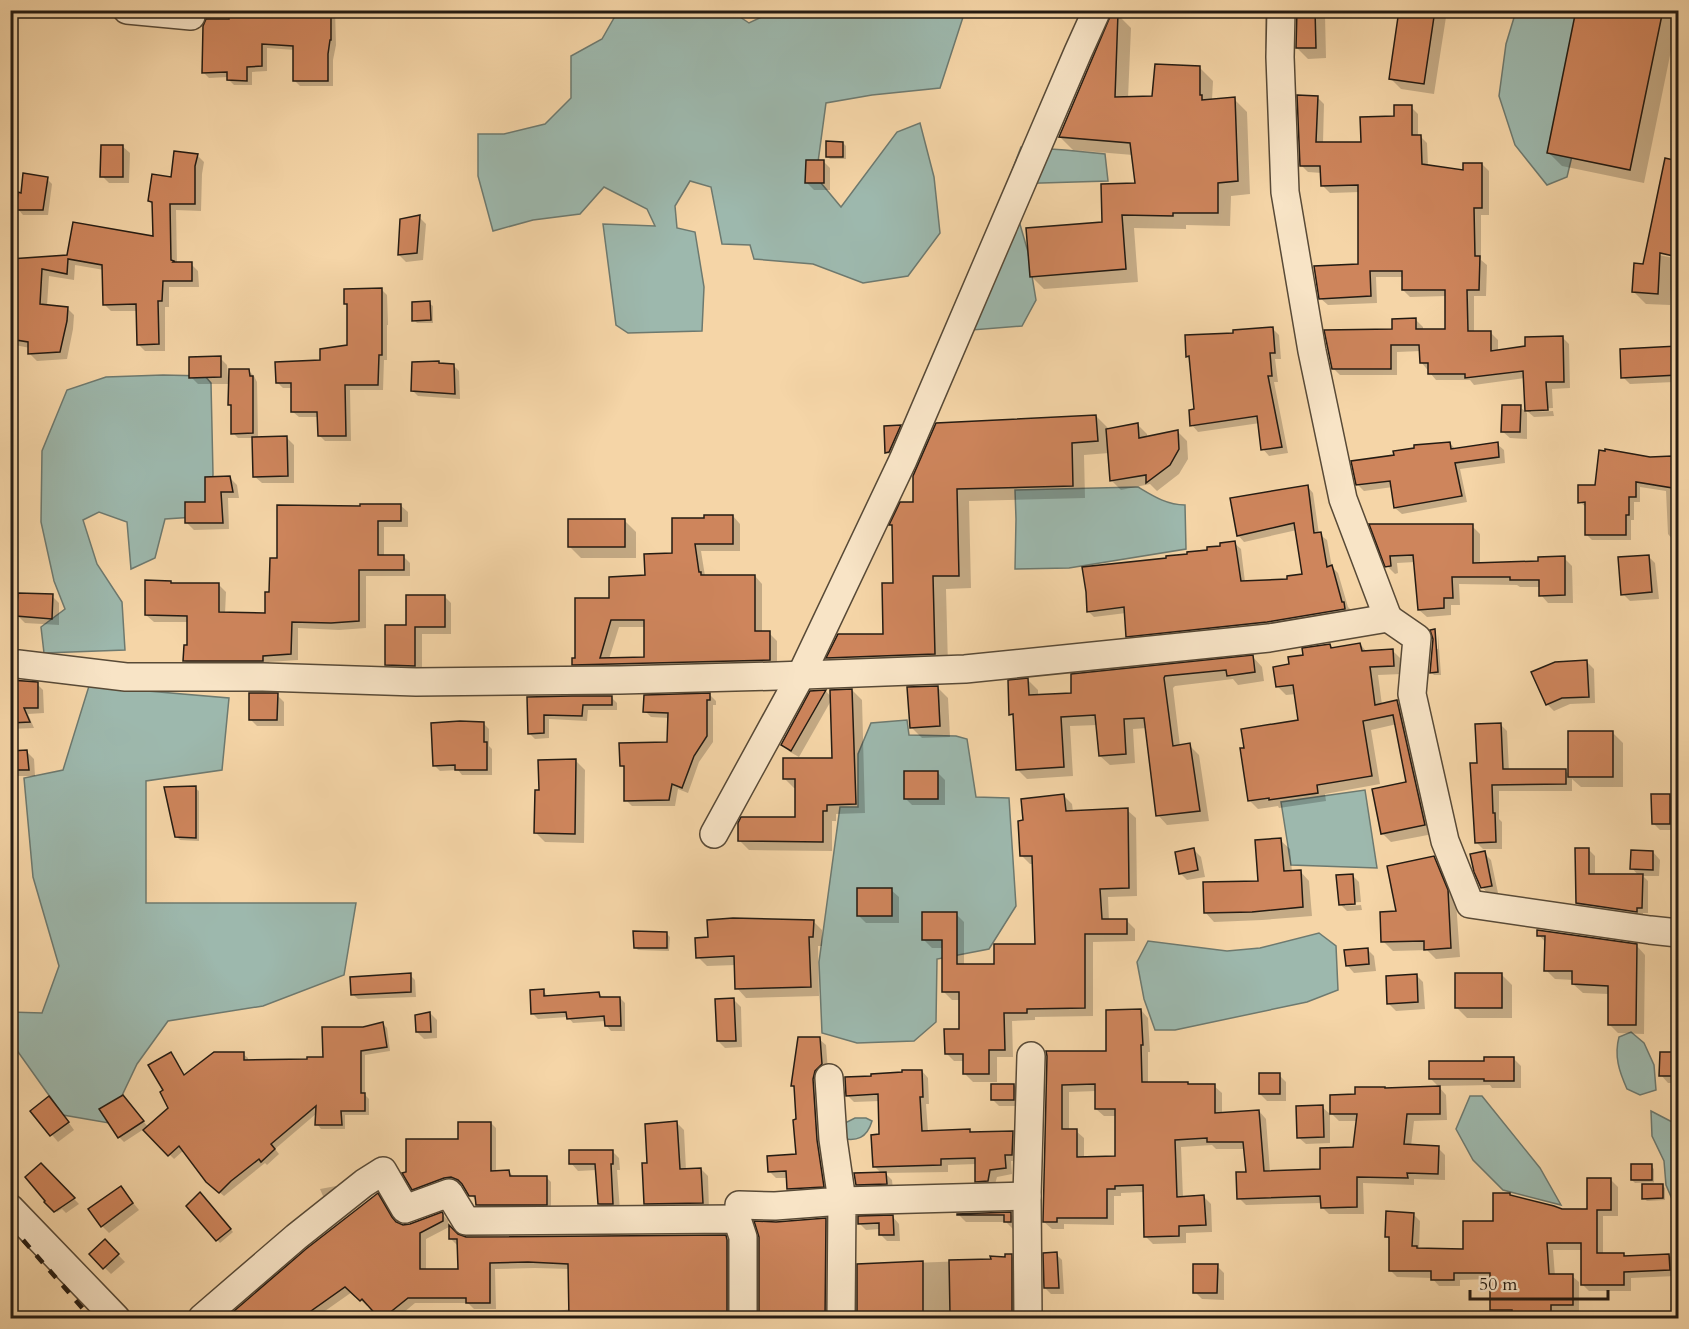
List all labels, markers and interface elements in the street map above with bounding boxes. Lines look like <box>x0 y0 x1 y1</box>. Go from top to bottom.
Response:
scale bar <box>1470 1263 1608 1301</box>
text: 50 m <box>1479 1272 1518 1297</box>

